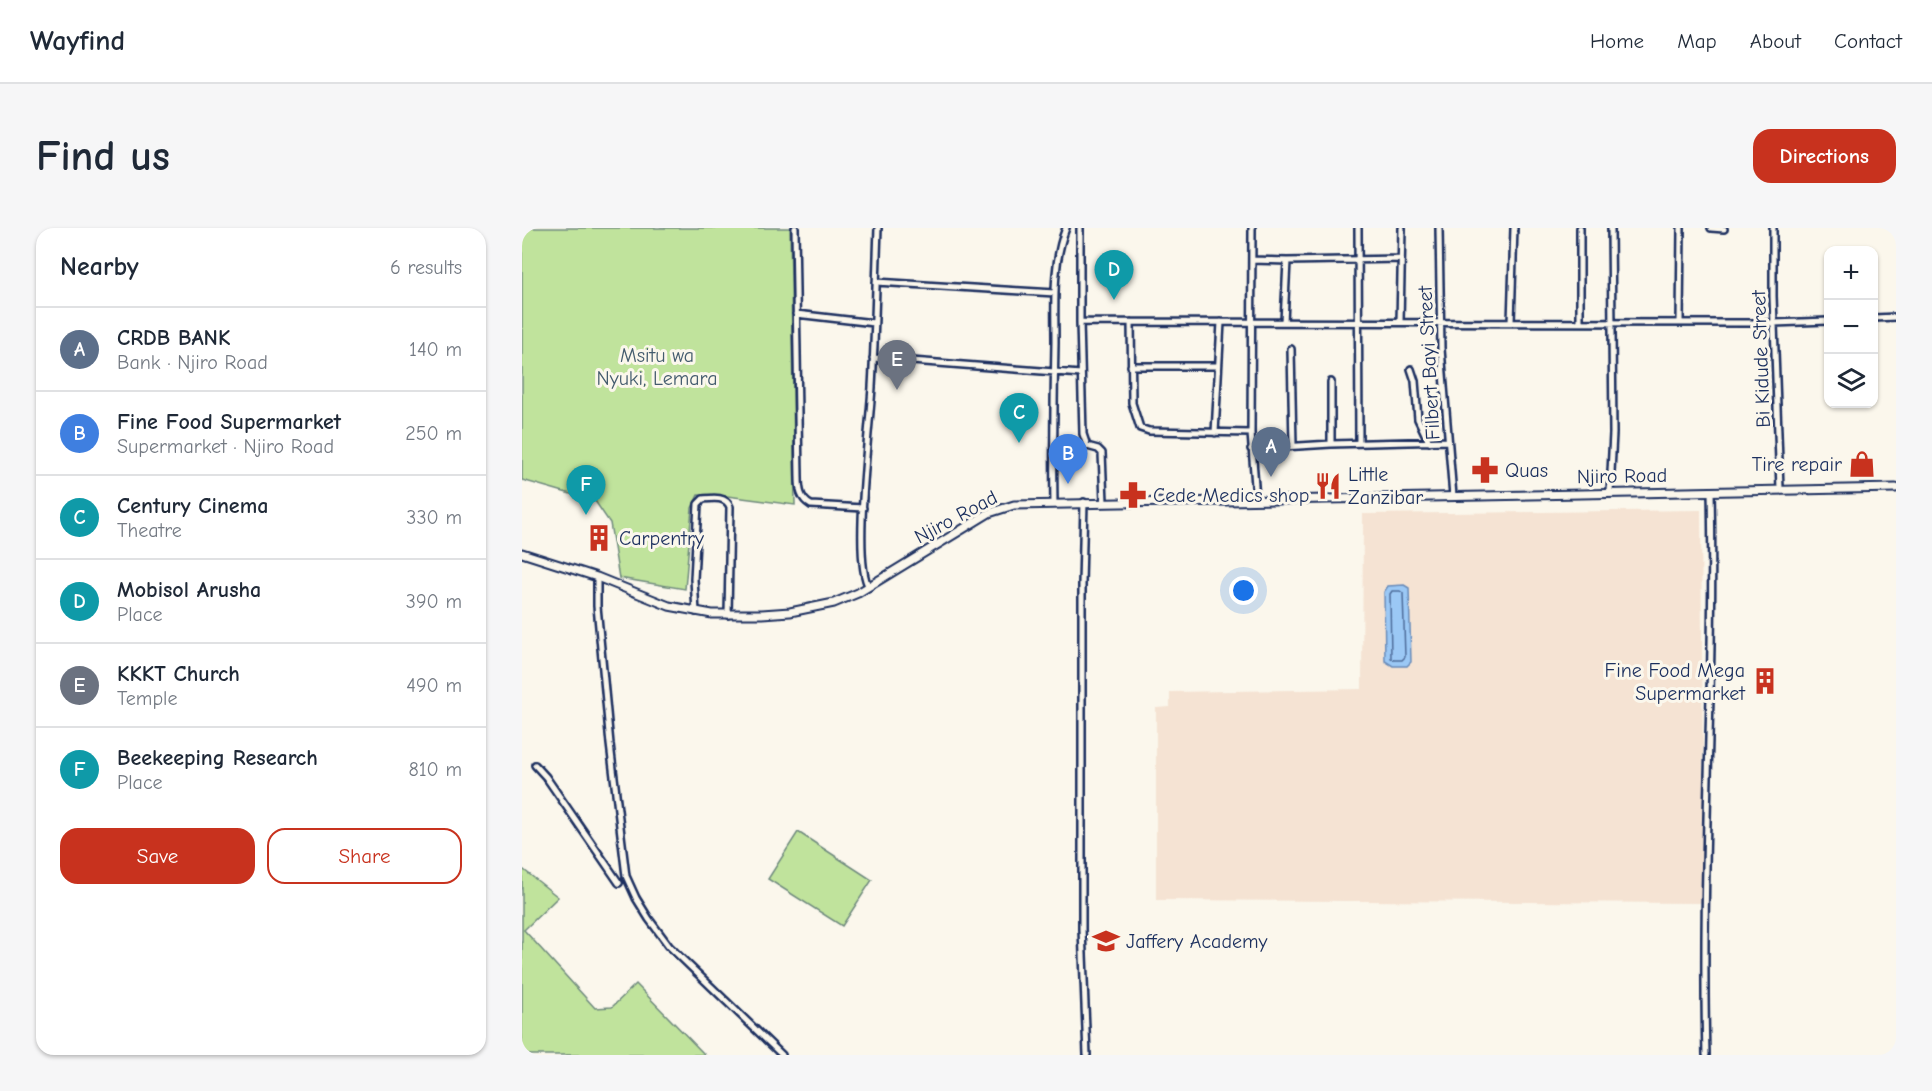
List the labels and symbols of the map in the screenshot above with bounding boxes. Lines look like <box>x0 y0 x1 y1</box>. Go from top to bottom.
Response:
pin: D <box>1094 250 1134 300</box>
street label: Filbert Bayi Street <box>1413 284 1445 441</box>
street label: Bi Kidude Street <box>1747 289 1775 428</box>
pin: E <box>878 340 916 390</box>
park label: Msitu wa Nyuki, Lemara <box>597 344 717 390</box>
pin: C <box>1000 394 1038 443</box>
pin: A <box>1252 428 1290 477</box>
pin: B <box>1048 434 1088 484</box>
shop icon: Tire repair <box>1847 449 1877 479</box>
place label: Tire repair <box>1752 453 1842 476</box>
pharmacy icon: Quas <box>1470 455 1500 485</box>
place label: Quas <box>1505 459 1548 482</box>
place label: Little Zanzibar <box>1348 463 1423 509</box>
street label: Njiro Road <box>1577 464 1667 488</box>
pin: F <box>566 466 606 515</box>
restaurant icon: Little Zanzibar <box>1313 471 1343 501</box>
pharmacy icon: Cede Medics shop <box>1118 480 1148 510</box>
place label: Cede Medics shop <box>1153 484 1309 507</box>
street label: Njiro Road <box>911 486 1001 548</box>
building icon: Carpentry <box>584 523 614 553</box>
place label: Carpentry <box>619 527 704 550</box>
your location <box>1229 576 1258 605</box>
place label: Fine Food Mega Supermarket <box>1605 659 1746 705</box>
building icon: Fine Food Mega Supermarket <box>1750 666 1780 696</box>
school or university icon: Jaffery Academy <box>1091 926 1121 956</box>
place label: Jaffery Academy <box>1126 930 1268 953</box>

